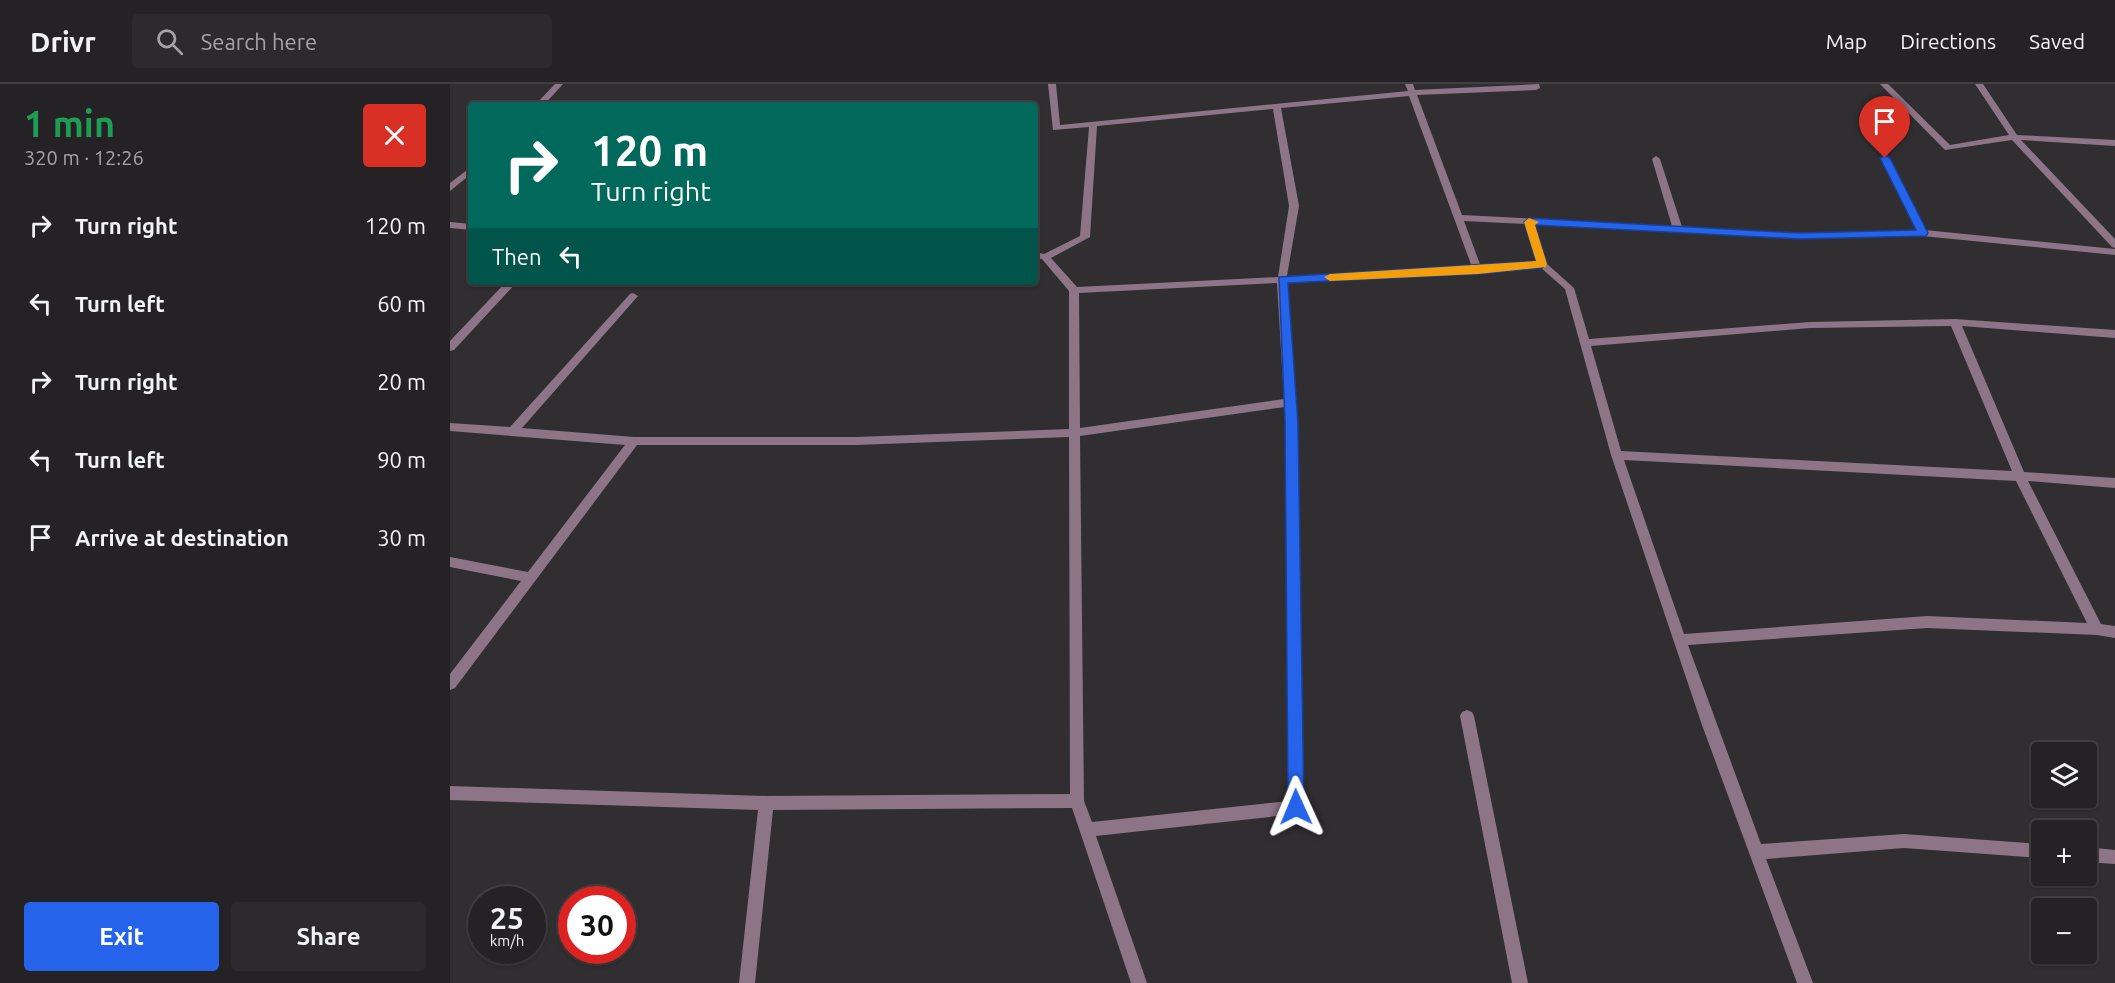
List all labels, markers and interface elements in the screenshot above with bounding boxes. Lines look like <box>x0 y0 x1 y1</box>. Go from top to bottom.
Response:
search box <box>132 14 552 68</box>
icon: search <box>153 25 186 58</box>
text: Drivr <box>30 26 96 57</box>
text: Search here <box>201 29 317 54</box>
text: Map <box>1826 29 1867 53</box>
text: Directions <box>1900 29 1996 53</box>
text: Saved <box>2029 29 2085 53</box>
pin <box>1859 96 1910 158</box>
text: 1 min <box>24 103 115 144</box>
button: close <box>363 104 426 167</box>
icon: arrive <box>1868 105 1901 138</box>
icon: right <box>492 126 570 204</box>
text: 120 m <box>591 127 708 174</box>
text: 320 m · 12:26 <box>24 146 144 169</box>
text: Turn right <box>591 176 711 206</box>
icon: right <box>24 209 57 242</box>
text: Turn right <box>75 213 177 238</box>
text: 120 m <box>365 213 426 238</box>
icon: left <box>554 240 587 273</box>
text: Then <box>492 244 542 269</box>
icon: left <box>24 287 57 320</box>
text: Turn left <box>75 291 165 316</box>
text: 60 m <box>377 291 426 316</box>
icon: right <box>24 365 57 398</box>
text: Turn right <box>75 369 177 394</box>
text: 20 m <box>377 369 426 394</box>
icon: left <box>24 443 57 476</box>
text: Turn left <box>75 447 165 472</box>
text: 90 m <box>377 447 426 472</box>
icon: arrive <box>24 521 57 554</box>
text: Arrive at destination <box>75 525 289 550</box>
text: 30 m <box>377 525 426 550</box>
map controls <box>2031 742 2097 964</box>
button: layers <box>2031 742 2097 808</box>
position arrow <box>1264 775 1328 839</box>
button: + <box>2031 820 2097 886</box>
speed limit sign: 30 <box>558 886 636 964</box>
button: − <box>2031 898 2097 964</box>
text: 25 <box>490 901 524 935</box>
button: Exit <box>24 902 219 971</box>
button: Share <box>231 902 426 971</box>
text: km/h <box>490 932 524 949</box>

